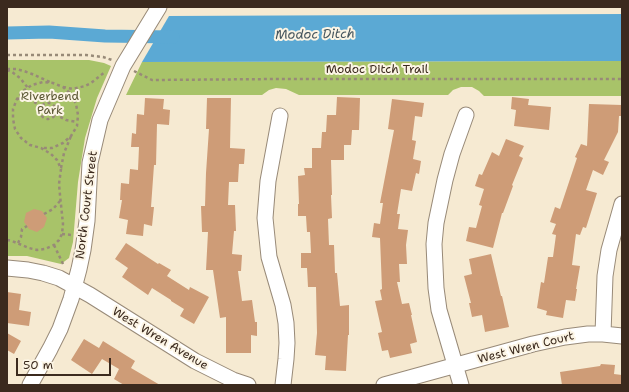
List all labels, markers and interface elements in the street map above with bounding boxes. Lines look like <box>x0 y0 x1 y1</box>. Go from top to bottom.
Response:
water label: Modoc Ditch <box>275 27 355 43</box>
street label: Modoc Ditch Trail <box>326 63 428 77</box>
park label: Riverbend Park <box>21 90 79 118</box>
street label: North Court Street <box>73 150 101 260</box>
street label: West Wren Avenue <box>109 305 211 373</box>
street label: West Wren Court <box>476 329 576 367</box>
scale bar <box>18 350 113 376</box>
text: 50 m <box>23 357 53 373</box>

